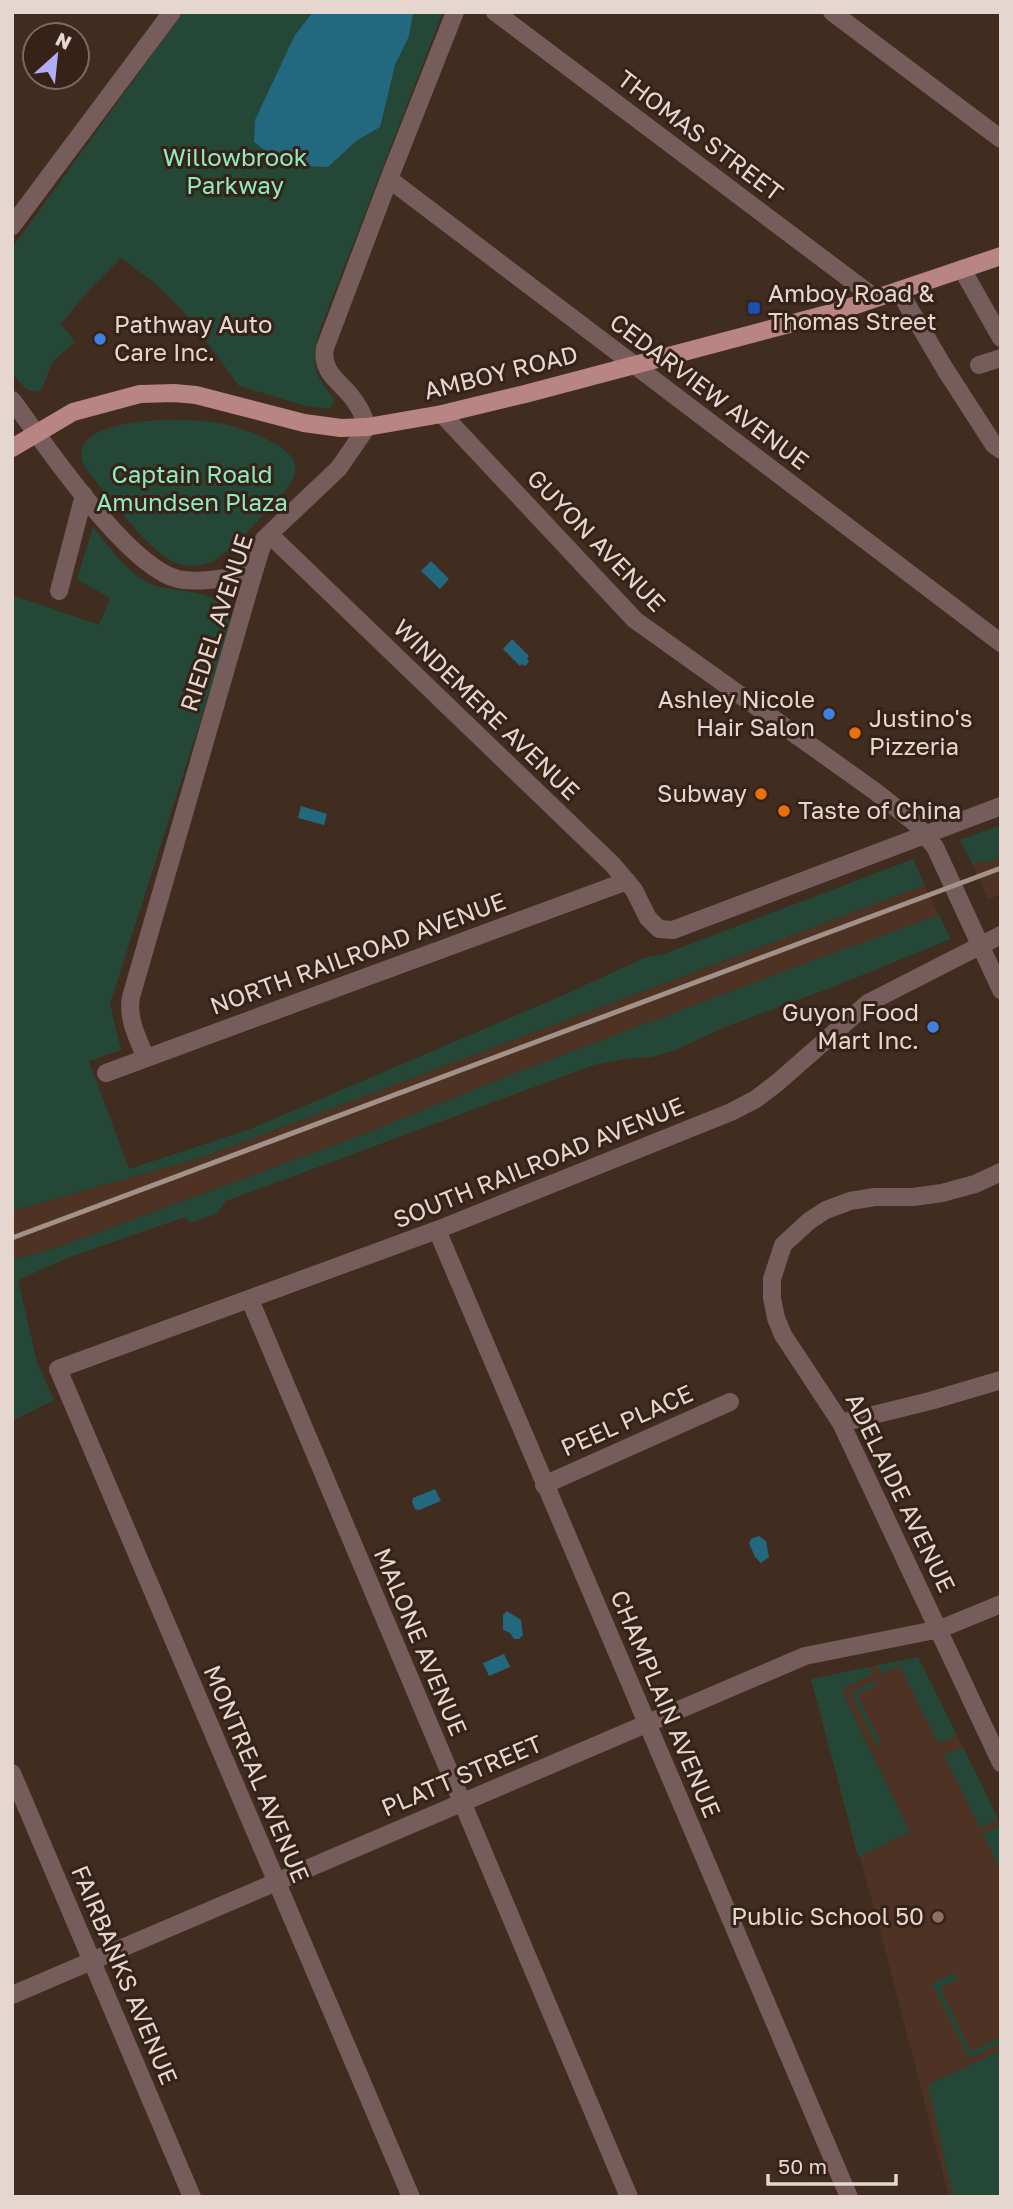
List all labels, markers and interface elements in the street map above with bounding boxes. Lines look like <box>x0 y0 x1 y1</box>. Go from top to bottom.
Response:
north arrow <box>21 21 91 91</box>
text: N <box>52 27 76 54</box>
street label: THOMAS STREET <box>613 63 789 206</box>
park label: Willowbrook Parkway <box>163 142 307 199</box>
place label: Amboy Road & Thomas Street <box>768 278 937 335</box>
marker: Amboy Road & Thomas Street <box>746 300 762 316</box>
street label: CEDARVIEW AVENUE <box>605 307 815 475</box>
place label: Pathway Auto Care Inc. <box>114 309 273 366</box>
marker: Pathway Auto Care Inc. <box>92 331 108 347</box>
street label: AMBOY ROAD <box>421 338 581 405</box>
park label: Captain Roald Amundsen Plaza <box>96 459 288 516</box>
street label: GUYON AVENUE <box>522 463 672 617</box>
street label: RIEDEL AVENUE <box>173 530 258 715</box>
street label: WINDEMERE AVENUE <box>388 613 586 805</box>
place label: Ashley Nicole Hair Salon <box>658 684 815 741</box>
place label: Justino's Pizzeria <box>869 703 973 760</box>
marker: Ashley Nicole Hair Salon <box>821 706 837 722</box>
marker: Justino's Pizzeria <box>847 725 863 741</box>
place label: Subway <box>657 778 747 807</box>
marker: Subway <box>753 786 769 802</box>
place label: Taste of China <box>798 795 961 824</box>
marker: Taste of China <box>776 803 792 819</box>
street label: NORTH RAILROAD AVENUE <box>206 886 509 1020</box>
place label: Guyon Food Mart Inc. <box>782 997 919 1054</box>
marker: Guyon Food Mart Inc. <box>925 1019 941 1035</box>
street label: SOUTH RAILROAD AVENUE <box>389 1090 688 1233</box>
street label: PEEL PLACE <box>556 1378 697 1462</box>
street label: ADELAIDE AVENUE <box>841 1388 962 1597</box>
street label: MALONE AVENUE <box>369 1543 474 1740</box>
street label: CHAMPLAIN AVENUE <box>605 1585 727 1822</box>
street label: MONTREAL AVENUE <box>198 1660 316 1886</box>
street label: PLATT STREET <box>377 1728 546 1822</box>
street label: FAIRBANKS AVENUE <box>66 1861 185 2088</box>
place label: Public School 50 <box>731 1901 924 1930</box>
marker: Public School 50 <box>930 1909 946 1925</box>
scale bar <box>768 2142 896 2186</box>
text: 50 m <box>778 2153 827 2179</box>

